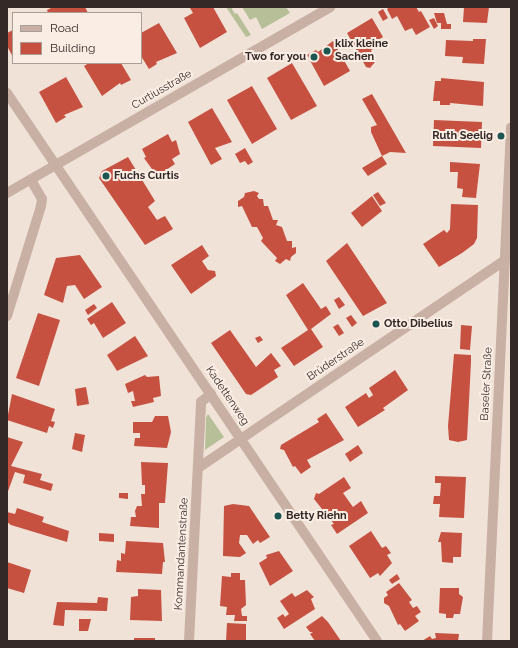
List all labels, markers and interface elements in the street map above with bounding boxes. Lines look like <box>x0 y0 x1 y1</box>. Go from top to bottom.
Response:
legend <box>12 12 142 64</box>
text: Road <box>50 21 79 35</box>
place label: klix kleine Sachen <box>335 38 388 64</box>
text: Building <box>50 41 96 55</box>
marker: klix kleine Sachen <box>322 46 332 56</box>
place label: Two for you <box>245 50 306 64</box>
marker: Two for you <box>309 52 319 62</box>
street label: Curtiusstraße <box>130 67 194 113</box>
place label: Ruth Seelig <box>432 129 493 143</box>
marker: Ruth Seelig <box>496 131 506 141</box>
place label: Fuchs Curtis <box>114 169 179 183</box>
marker: Fuchs Curtis <box>101 171 111 181</box>
place label: Otto Dibelius <box>384 317 453 331</box>
marker: Otto Dibelius <box>371 319 381 329</box>
street label: Brüderstraße <box>305 336 367 384</box>
street label: Baseler Straße <box>478 347 496 421</box>
street label: Kadettenweg <box>202 364 252 428</box>
street label: Kommandantenstraße <box>172 497 192 611</box>
place label: Betty Riehn <box>286 509 347 523</box>
marker: Betty Riehn <box>273 511 283 521</box>

